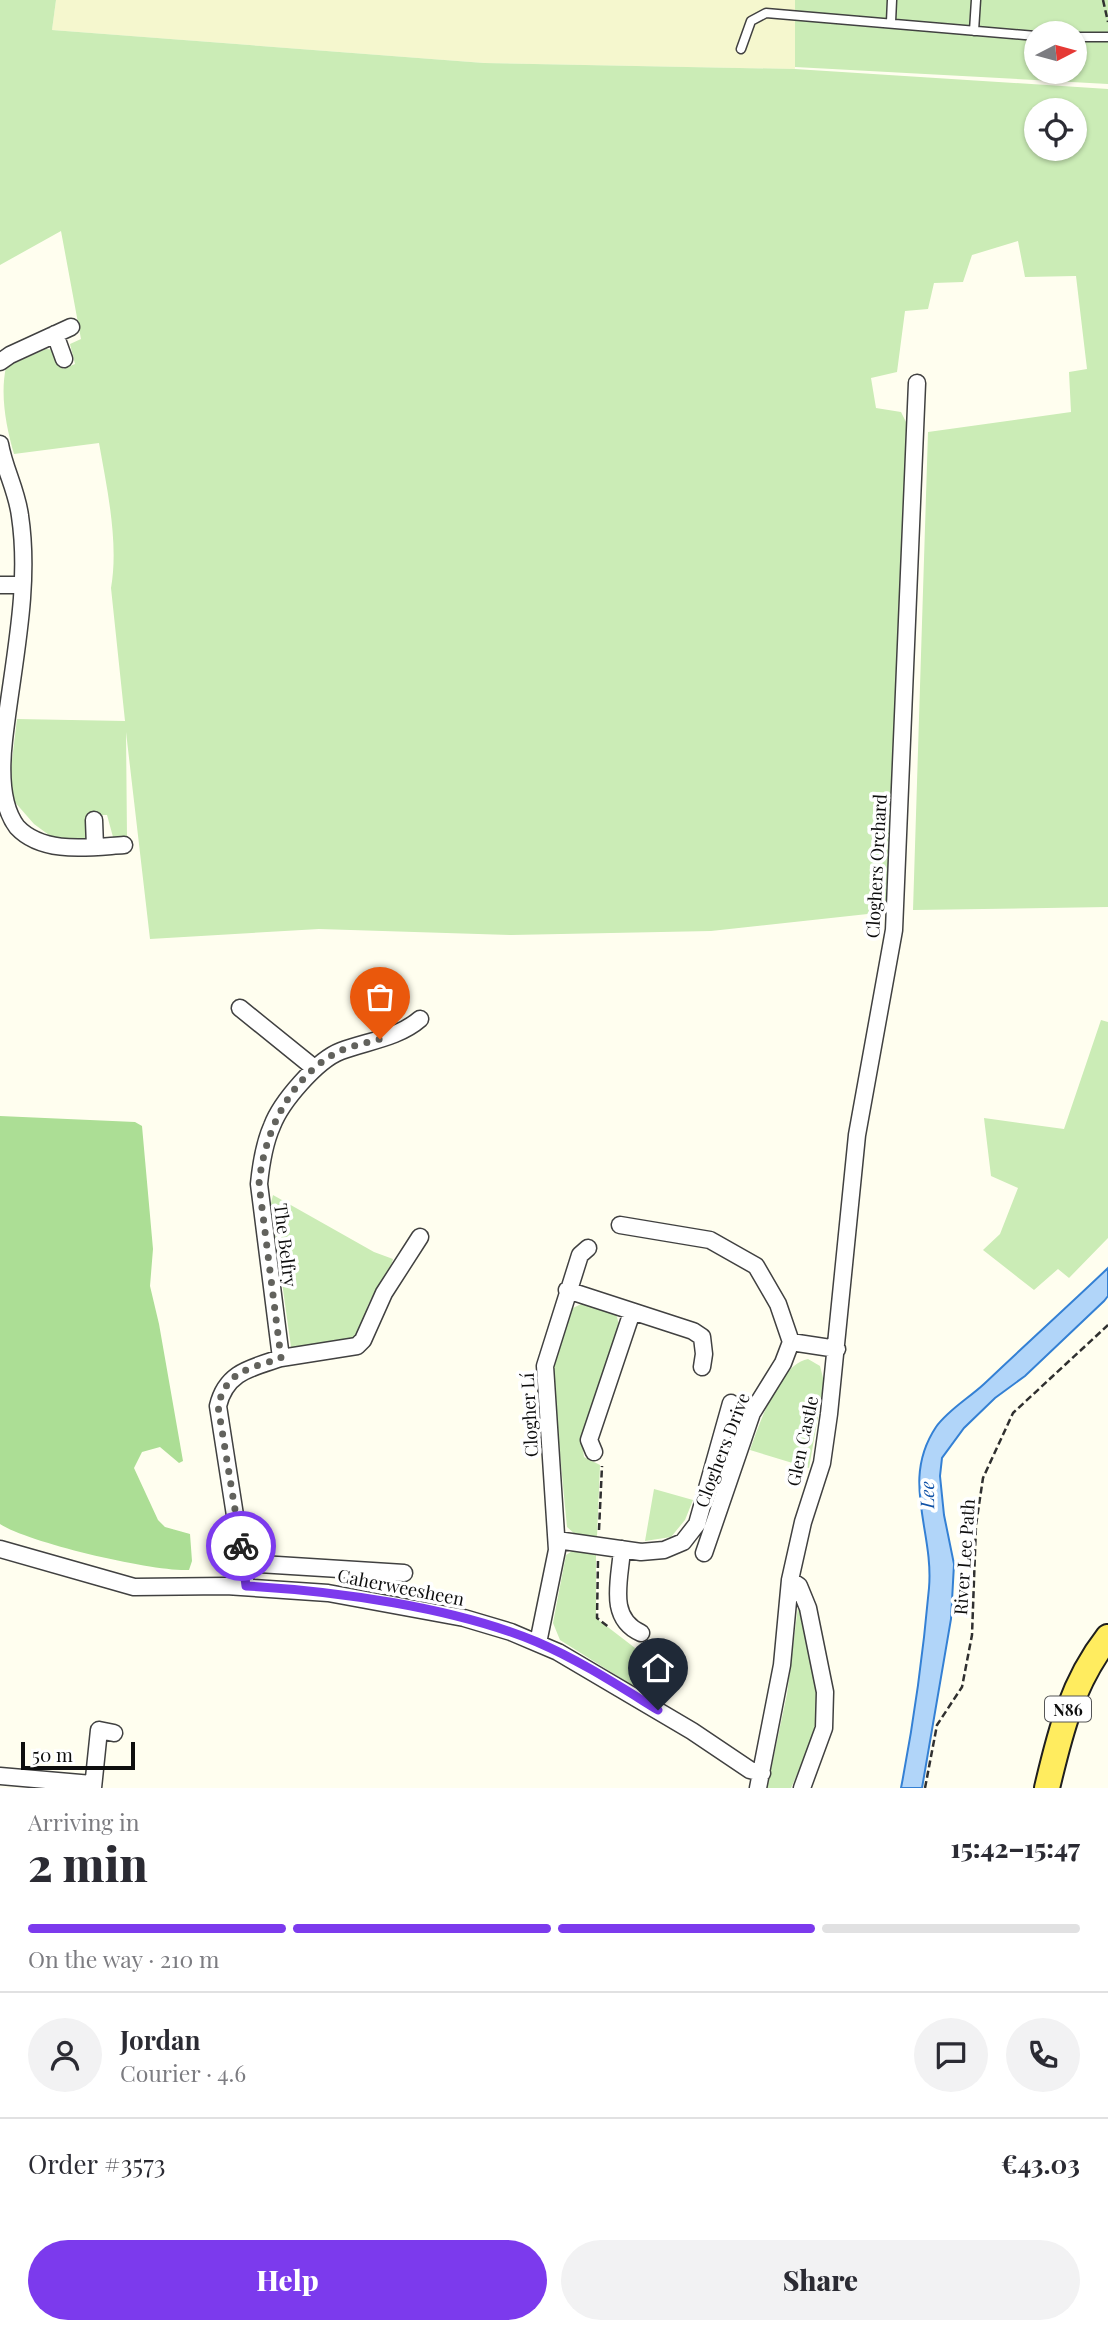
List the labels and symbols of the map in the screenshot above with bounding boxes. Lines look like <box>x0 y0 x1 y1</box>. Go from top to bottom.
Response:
north arrow <box>1024 21 1087 84</box>
street label: Cloghers Orchard <box>860 793 892 939</box>
pin <box>350 967 410 1039</box>
street label: The Belfry <box>269 1202 303 1288</box>
street label: Clogher Lí <box>515 1372 543 1458</box>
street label: Cloghers Drive <box>689 1389 755 1511</box>
street label: Glen Castle <box>781 1394 823 1488</box>
water label: Lee <box>913 1481 939 1510</box>
street label: River Lee Path <box>948 1498 980 1616</box>
courier <box>206 1511 276 1581</box>
street label: Caherweesheen <box>336 1563 467 1611</box>
pin <box>628 1638 688 1710</box>
road number: N86 <box>1045 1696 1091 1722</box>
scale bar <box>21 1739 135 1771</box>

